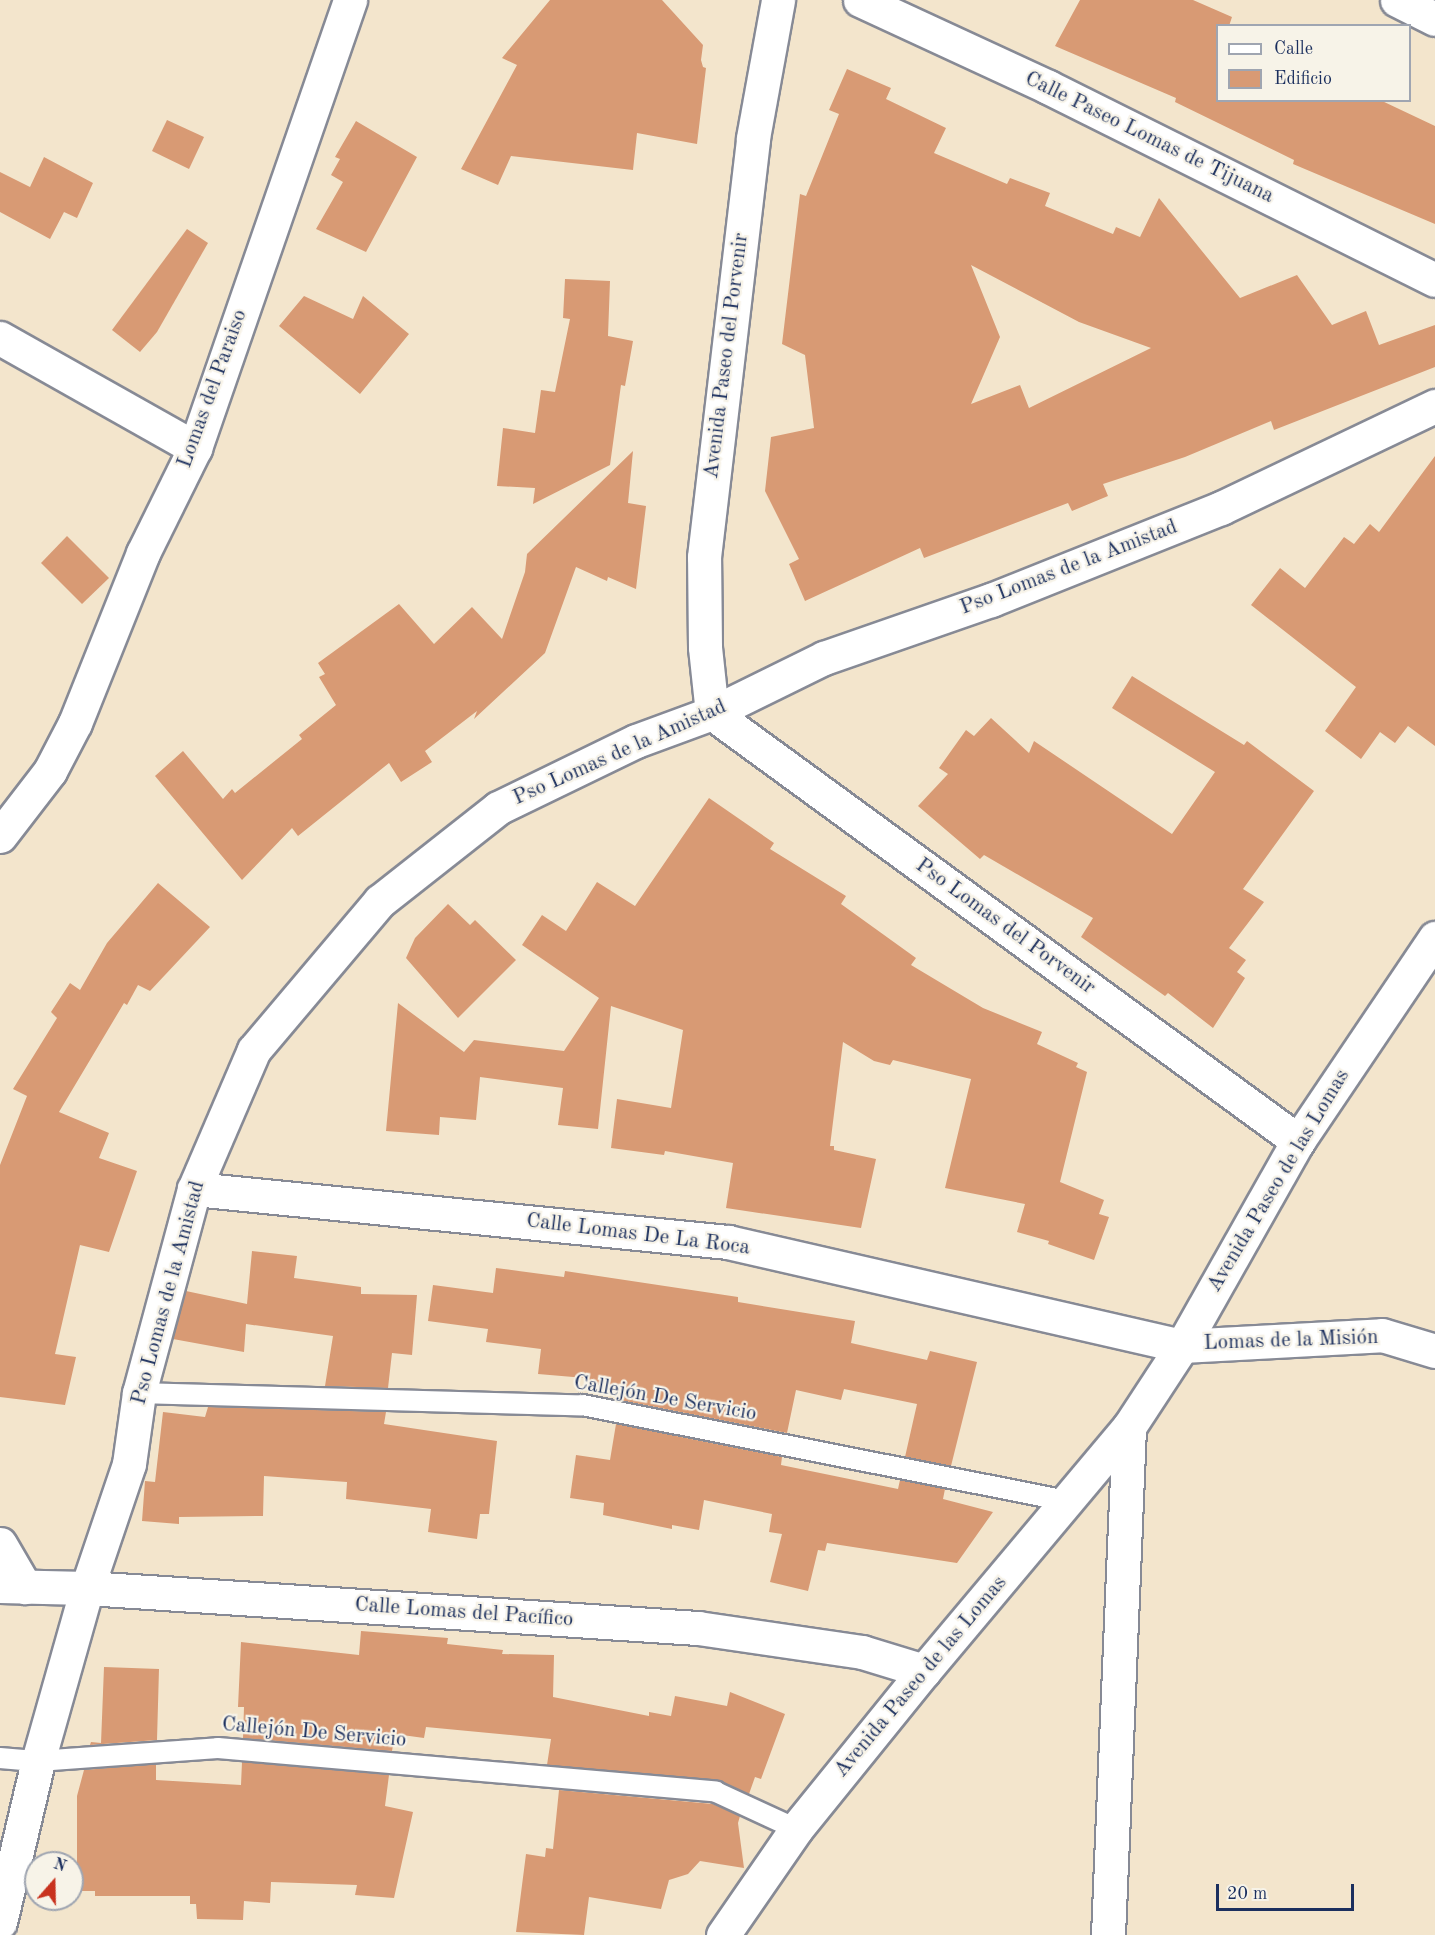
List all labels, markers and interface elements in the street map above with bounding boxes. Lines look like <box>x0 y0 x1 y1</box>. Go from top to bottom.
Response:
legend <box>1216 24 1411 102</box>
text: Calle <box>1274 40 1313 58</box>
street label: Calle Paseo Lomas de Tijuana <box>1020 67 1278 209</box>
text: Edificio <box>1274 70 1332 88</box>
street label: Avenida Paseo del Porvenir <box>699 232 755 480</box>
street label: Lomas del Paraiso <box>173 306 253 472</box>
street label: Pso Lomas de la Amistad <box>957 515 1181 621</box>
street label: Pso Lomas de la Amistad <box>509 695 731 811</box>
street label: Pso Lomas del Porvenir <box>910 853 1100 1001</box>
street label: Avenida Paseo de las Lomas <box>1202 1065 1356 1297</box>
street label: Pso Lomas de la Amistad <box>127 1178 211 1408</box>
street label: Calle Lomas De La Roca <box>525 1209 751 1261</box>
street label: Lomas de la Misión <box>1203 1325 1379 1357</box>
street label: Callejón De Servicio <box>572 1371 758 1427</box>
street label: Avenida Paseo de las Lomas <box>829 1571 1013 1783</box>
street label: Calle Lomas del Pacífico <box>354 1593 574 1633</box>
street label: Callejón De Servicio <box>221 1712 407 1754</box>
north arrow <box>24 1851 84 1911</box>
text: N <box>51 1856 68 1876</box>
scale bar <box>1219 1872 1357 1910</box>
text: 20 m <box>1227 1885 1267 1903</box>

